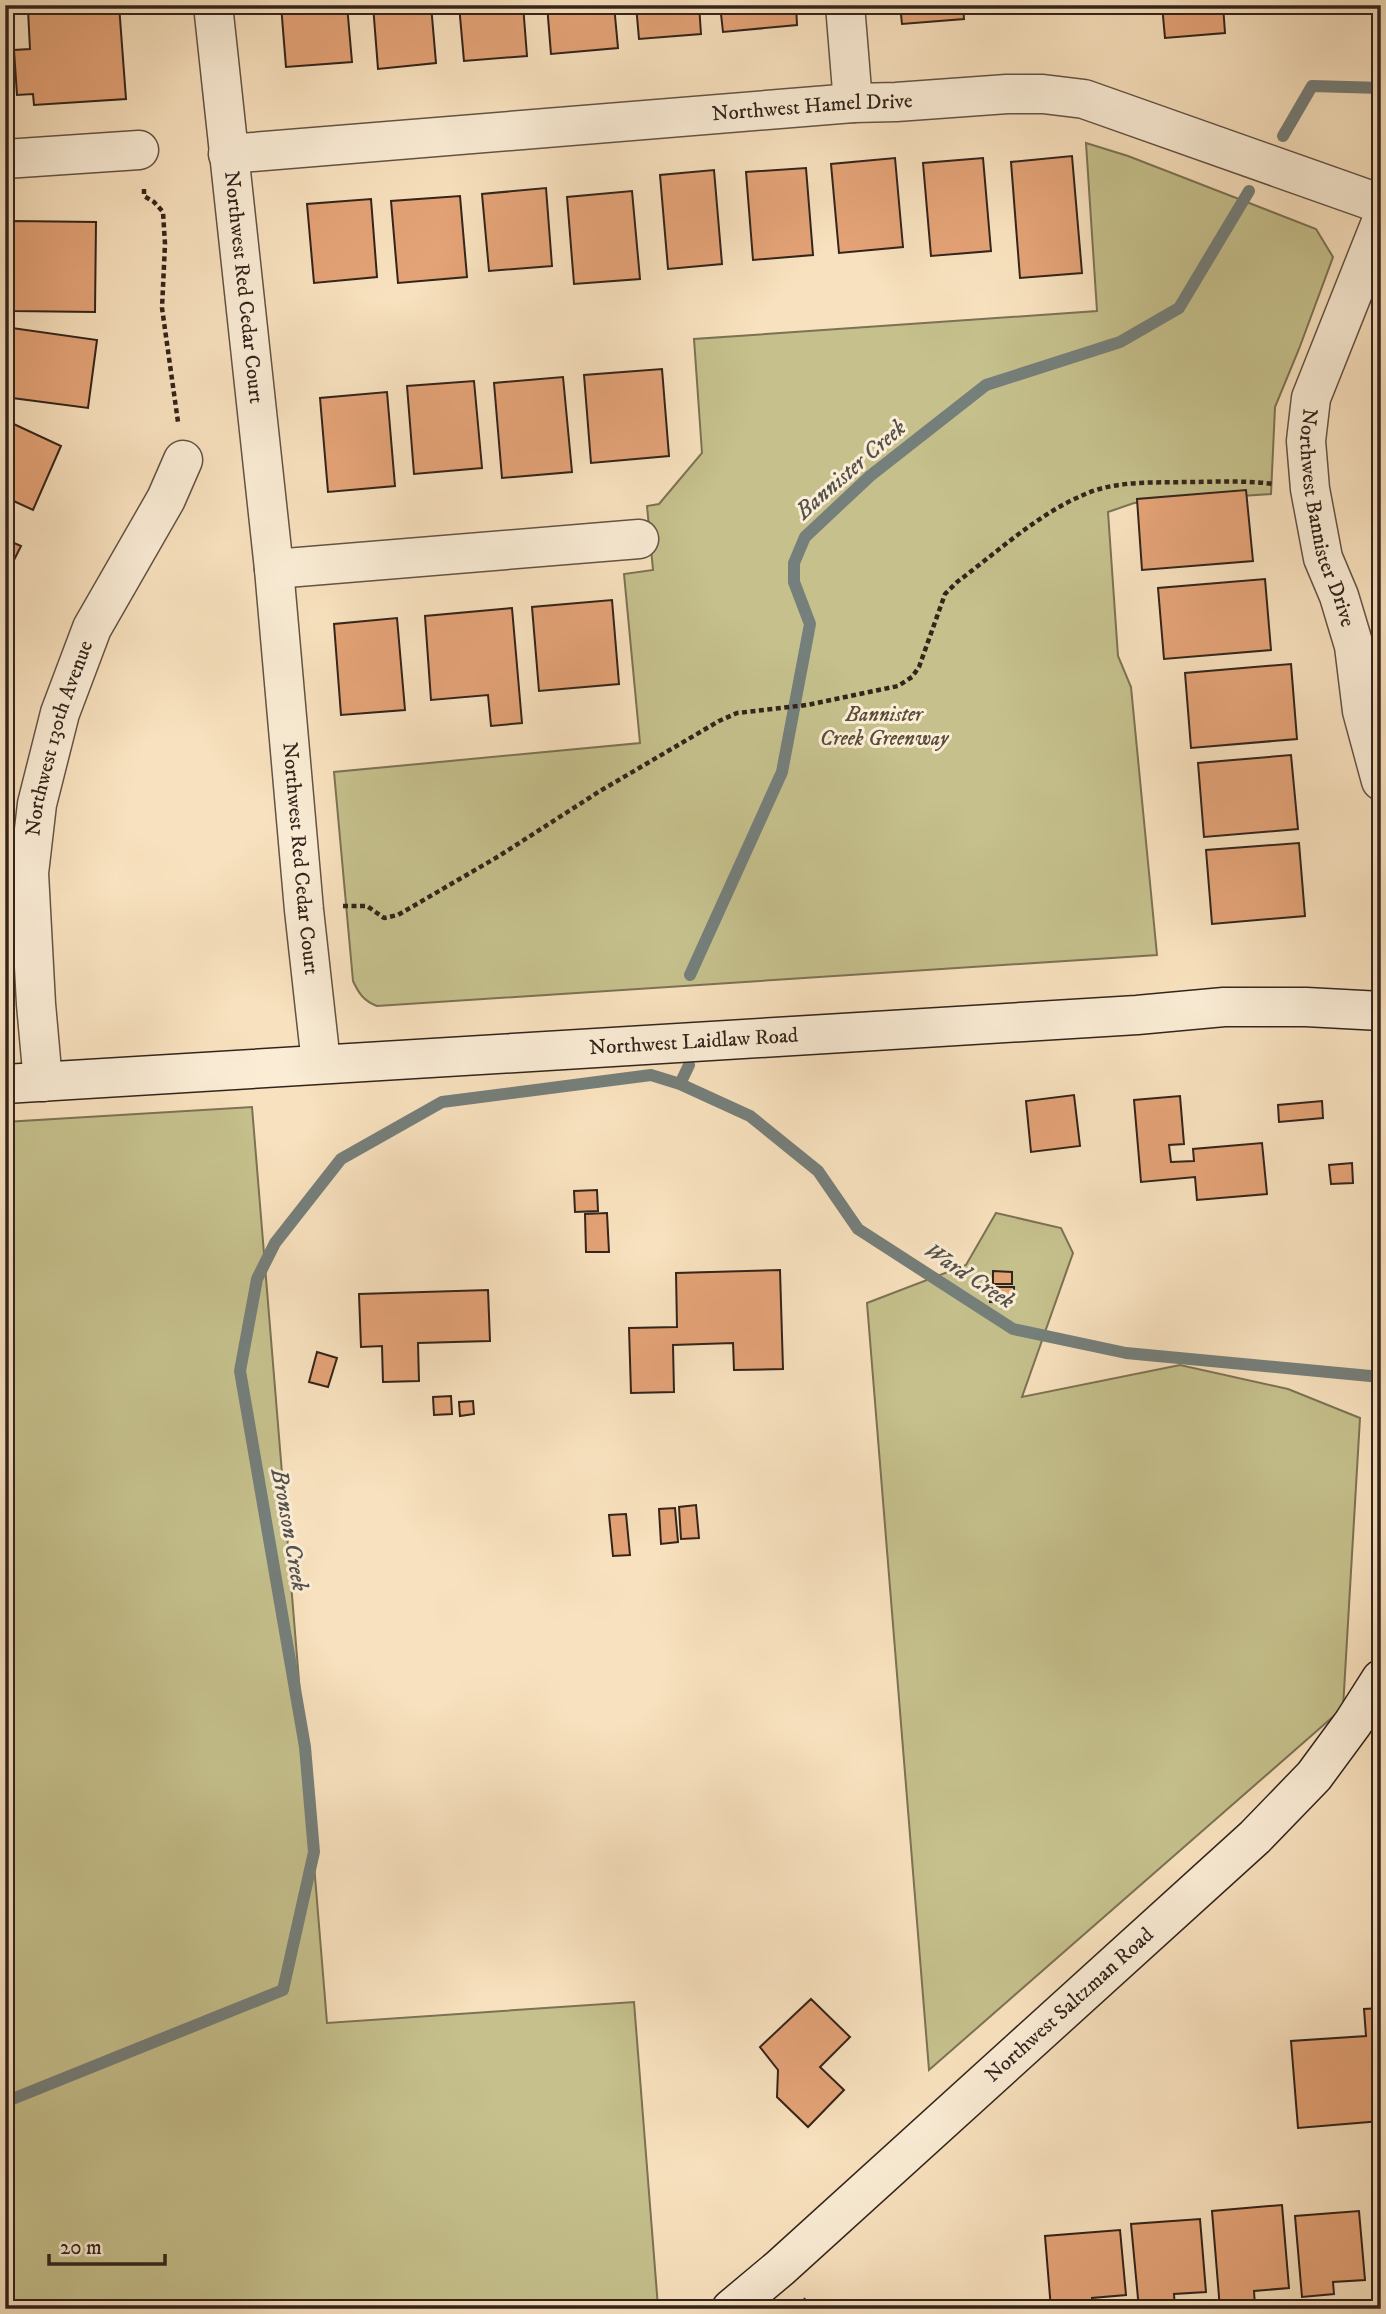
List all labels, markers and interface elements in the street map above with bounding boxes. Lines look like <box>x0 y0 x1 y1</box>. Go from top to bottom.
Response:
street label: Northwest Hamel Drive <box>711 88 914 127</box>
street label: Northwest Red Cedar Court <box>218 170 269 405</box>
street label: Northwest Bannister Drive <box>1293 407 1361 630</box>
water label: Bannister Creek <box>789 414 913 527</box>
street label: Northwest 130th Avenue <box>20 637 99 837</box>
park label: Bannister Creek Greenway <box>820 702 950 752</box>
street label: Northwest Red Cedar Court <box>276 741 324 977</box>
street label: Northwest Laidlaw Road <box>588 1023 800 1061</box>
water label: Ward Creek <box>918 1236 1020 1316</box>
water label: Bronson Creek <box>264 1466 314 1594</box>
street label: Northwest Saltzman Road <box>980 1922 1160 2088</box>
scale bar <box>49 2223 164 2267</box>
text: 20 m <box>60 2235 102 2261</box>

